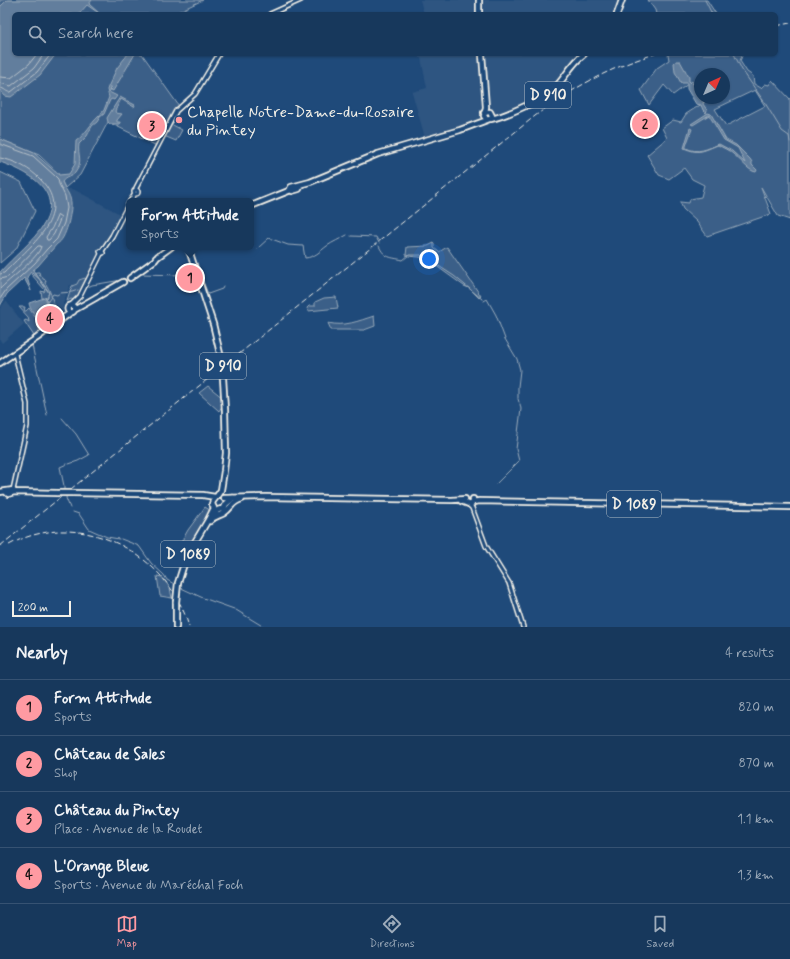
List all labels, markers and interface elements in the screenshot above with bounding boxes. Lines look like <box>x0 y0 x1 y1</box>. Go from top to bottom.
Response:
search box <box>12 12 778 56</box>
icon: search <box>26 23 48 45</box>
text: Search here <box>58 24 134 44</box>
north arrow <box>694 68 730 104</box>
road number: D 910 <box>525 82 571 108</box>
place label: Chapelle Notre-Dame-du-Rosaire du Pintey <box>187 102 414 141</box>
pin: 2 <box>632 109 658 139</box>
pin: 3 <box>139 111 165 141</box>
marker: Chapelle Notre-Dame-du-Rosaire du Pintey <box>174 115 184 125</box>
popup <box>126 198 254 250</box>
text: Form Attitude <box>141 206 239 226</box>
text: Sports <box>141 226 179 243</box>
your location <box>419 249 439 269</box>
pin: 1 <box>177 263 203 293</box>
pin: 4 <box>37 304 63 334</box>
road number: D 910 <box>200 353 246 379</box>
road number: D 1089 <box>607 491 661 517</box>
road number: D 1089 <box>161 541 215 567</box>
scale bar <box>12 599 71 618</box>
text: 200 m <box>18 601 48 615</box>
text: Nearby <box>16 642 68 664</box>
text: 4 results <box>725 645 774 662</box>
text: Form Attitude <box>54 689 152 709</box>
text: 1 <box>26 699 32 716</box>
text: 820 m <box>738 699 774 716</box>
text: Sports <box>54 709 92 726</box>
text: Château de Sales <box>54 745 165 765</box>
text: 2 <box>26 755 32 772</box>
text: 870 m <box>738 755 774 772</box>
text: Shop <box>54 765 78 782</box>
text: Château du Pintey <box>54 801 179 821</box>
text: 3 <box>26 811 32 828</box>
text: 1.1 km <box>737 811 774 828</box>
text: Place · Avenue de la Roudet <box>54 821 202 838</box>
text: L'Orange Bleue <box>54 857 149 877</box>
text: 4 <box>25 867 33 884</box>
text: 1.3 km <box>737 867 774 884</box>
text: Sports · Avenue du Maréchal Foch <box>54 877 243 894</box>
tab: Map <box>116 913 138 951</box>
tab: Directions <box>369 913 415 951</box>
tab: Saved <box>646 913 674 951</box>

